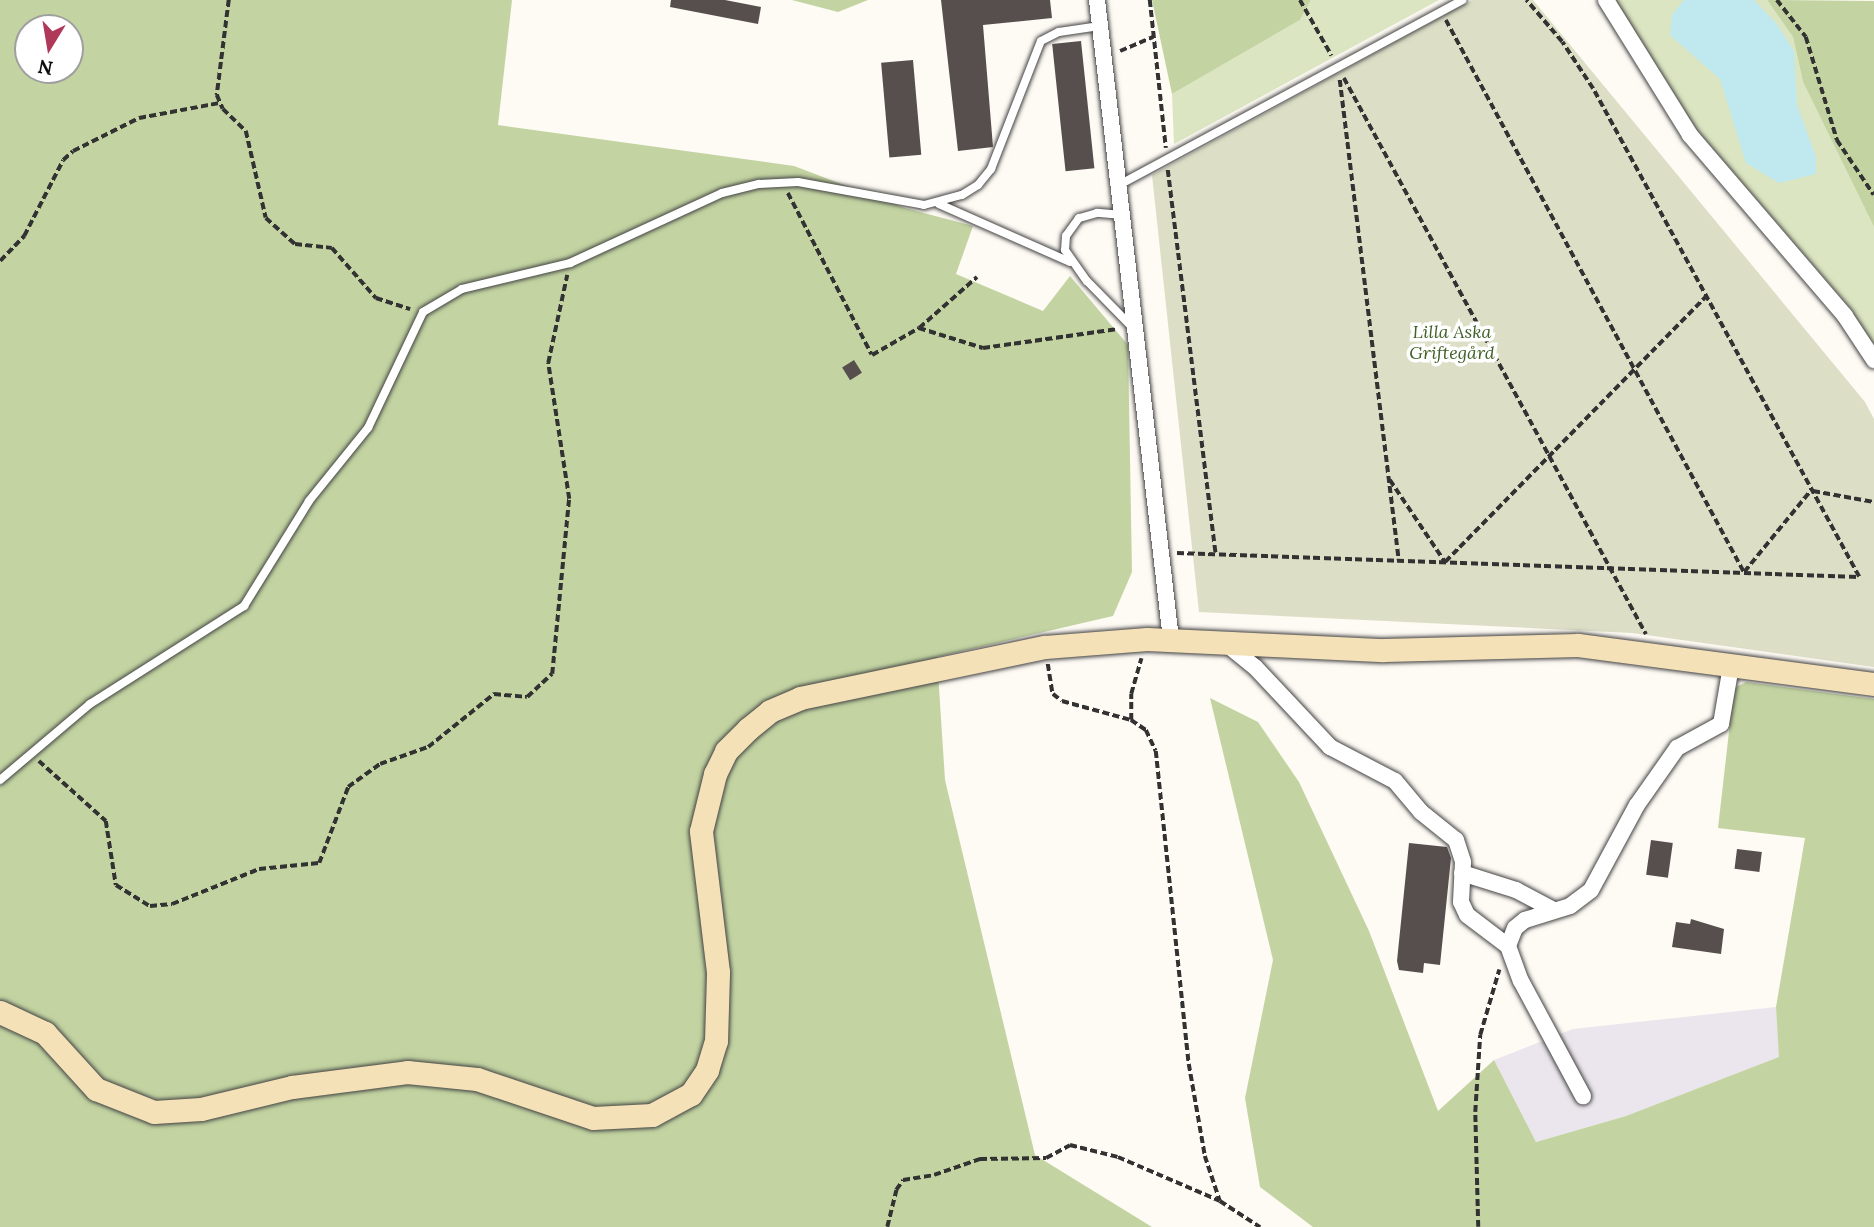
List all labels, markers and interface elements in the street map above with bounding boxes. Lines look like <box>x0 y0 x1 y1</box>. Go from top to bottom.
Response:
north arrow <box>14 14 84 84</box>
text: N <box>36 54 55 81</box>
park label: Lilla Aska Griftegård <box>1409 322 1495 364</box>

